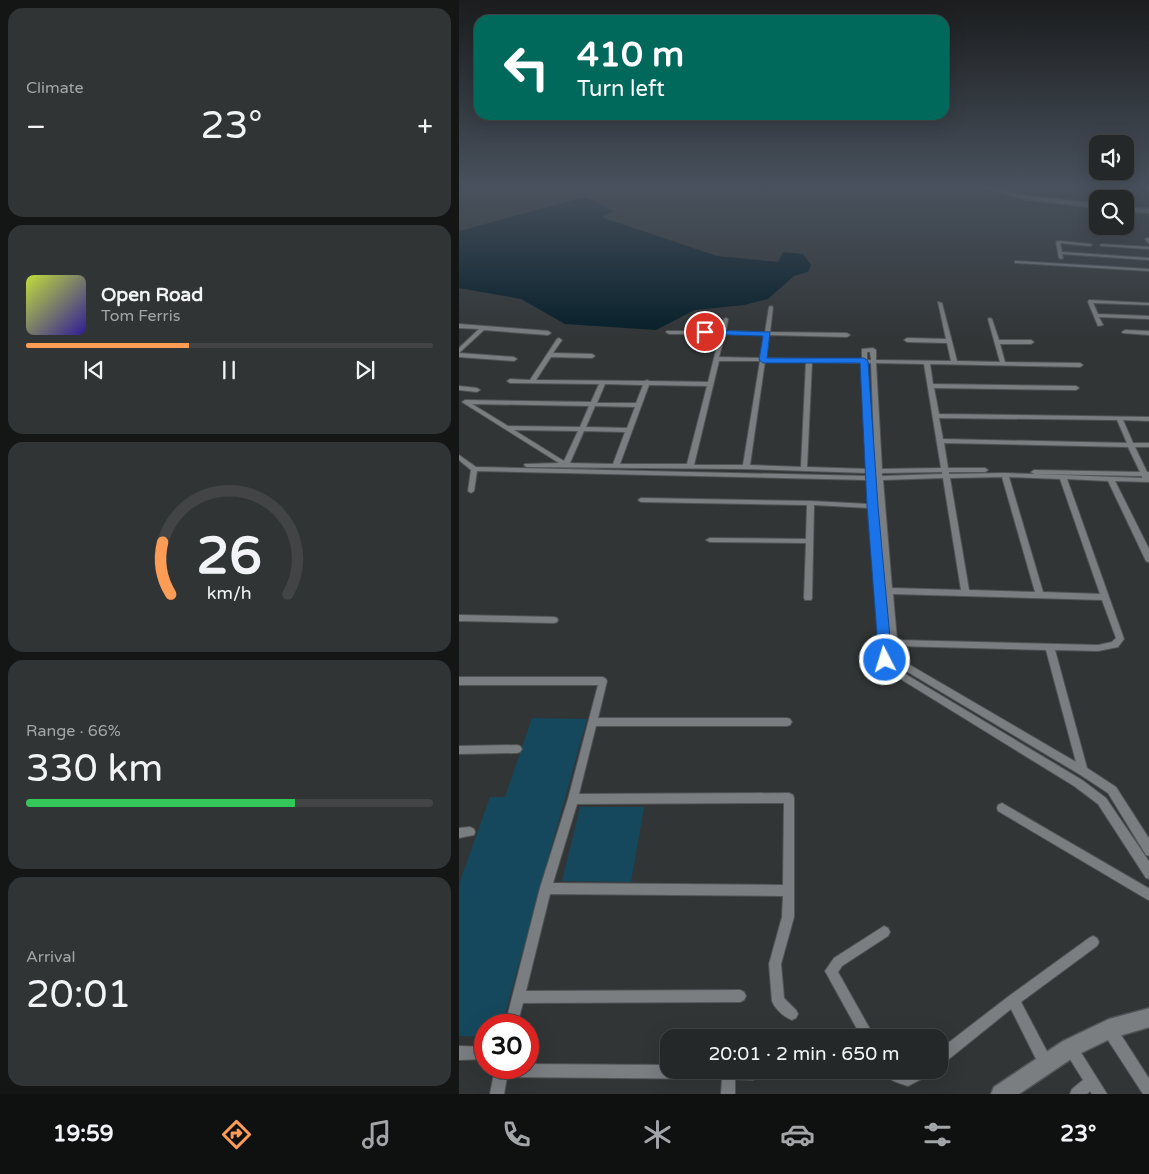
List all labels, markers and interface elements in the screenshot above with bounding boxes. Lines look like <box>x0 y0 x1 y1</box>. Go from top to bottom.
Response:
text: 410 m <box>577 34 684 76</box>
icon: left <box>494 35 559 100</box>
text: Turn left <box>577 76 665 102</box>
text: Climate <box>26 78 84 98</box>
text: 23° <box>201 103 263 149</box>
text: − <box>26 110 46 144</box>
text: + <box>417 110 433 144</box>
map controls <box>1089 135 1134 235</box>
button: sound <box>1089 135 1134 180</box>
button: search <box>1089 190 1134 235</box>
text: Open Road <box>101 284 203 306</box>
text: Tom Ferris <box>101 306 180 326</box>
pin <box>684 311 726 353</box>
icon: arrive <box>691 318 719 346</box>
icon: previous <box>80 356 108 384</box>
icon: pause <box>215 356 243 384</box>
icon: next <box>351 356 379 384</box>
text: 26 <box>197 525 262 588</box>
text: km/h <box>207 583 252 604</box>
position arrow <box>858 633 910 685</box>
text: Range · 66% <box>26 721 121 741</box>
text: 330 km <box>26 746 163 792</box>
text: Arrival <box>26 947 75 967</box>
text: 20:01 <box>26 972 131 1018</box>
speed limit sign: 30 <box>474 1014 539 1079</box>
text: 20:01 · 2 min · 650 m <box>708 1043 900 1065</box>
icon: directions <box>219 1117 254 1152</box>
icon: music <box>359 1117 394 1152</box>
icon: phone <box>499 1117 534 1152</box>
icon: climate <box>640 1117 675 1152</box>
icon: car <box>780 1117 815 1152</box>
icon: filters <box>920 1117 955 1152</box>
text: 19:59 <box>53 1121 114 1147</box>
text: 23° <box>1060 1121 1096 1147</box>

